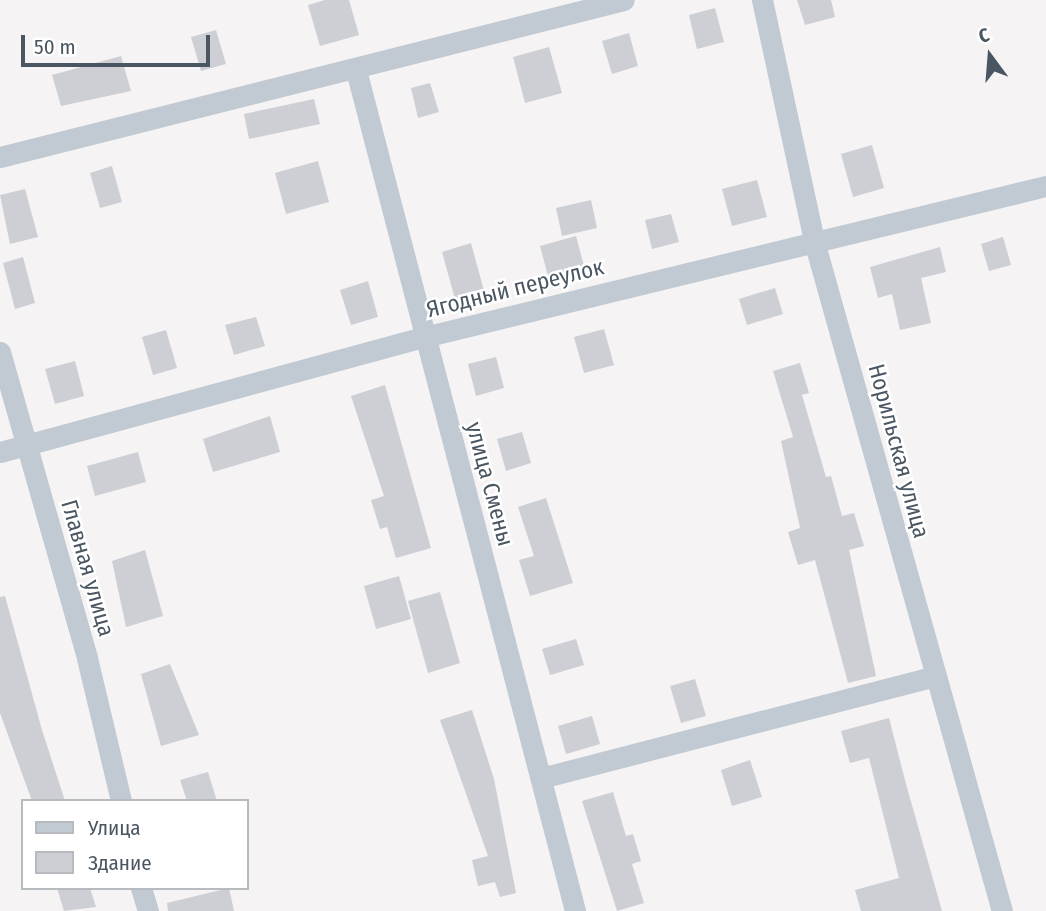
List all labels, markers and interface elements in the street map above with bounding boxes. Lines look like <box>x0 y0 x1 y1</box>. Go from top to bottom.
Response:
scale bar <box>24 21 214 65</box>
north arrow <box>955 21 1025 91</box>
text: С <box>976 23 992 48</box>
text: 50 m <box>34 34 76 60</box>
street label: Ягодный переулок <box>424 253 606 323</box>
street label: Норильская улица <box>862 361 936 541</box>
street label: улица Смены <box>460 419 520 549</box>
street label: Главная улица <box>55 496 121 640</box>
legend <box>21 799 248 890</box>
text: Улица <box>88 815 141 841</box>
text: Здание <box>88 850 152 876</box>

